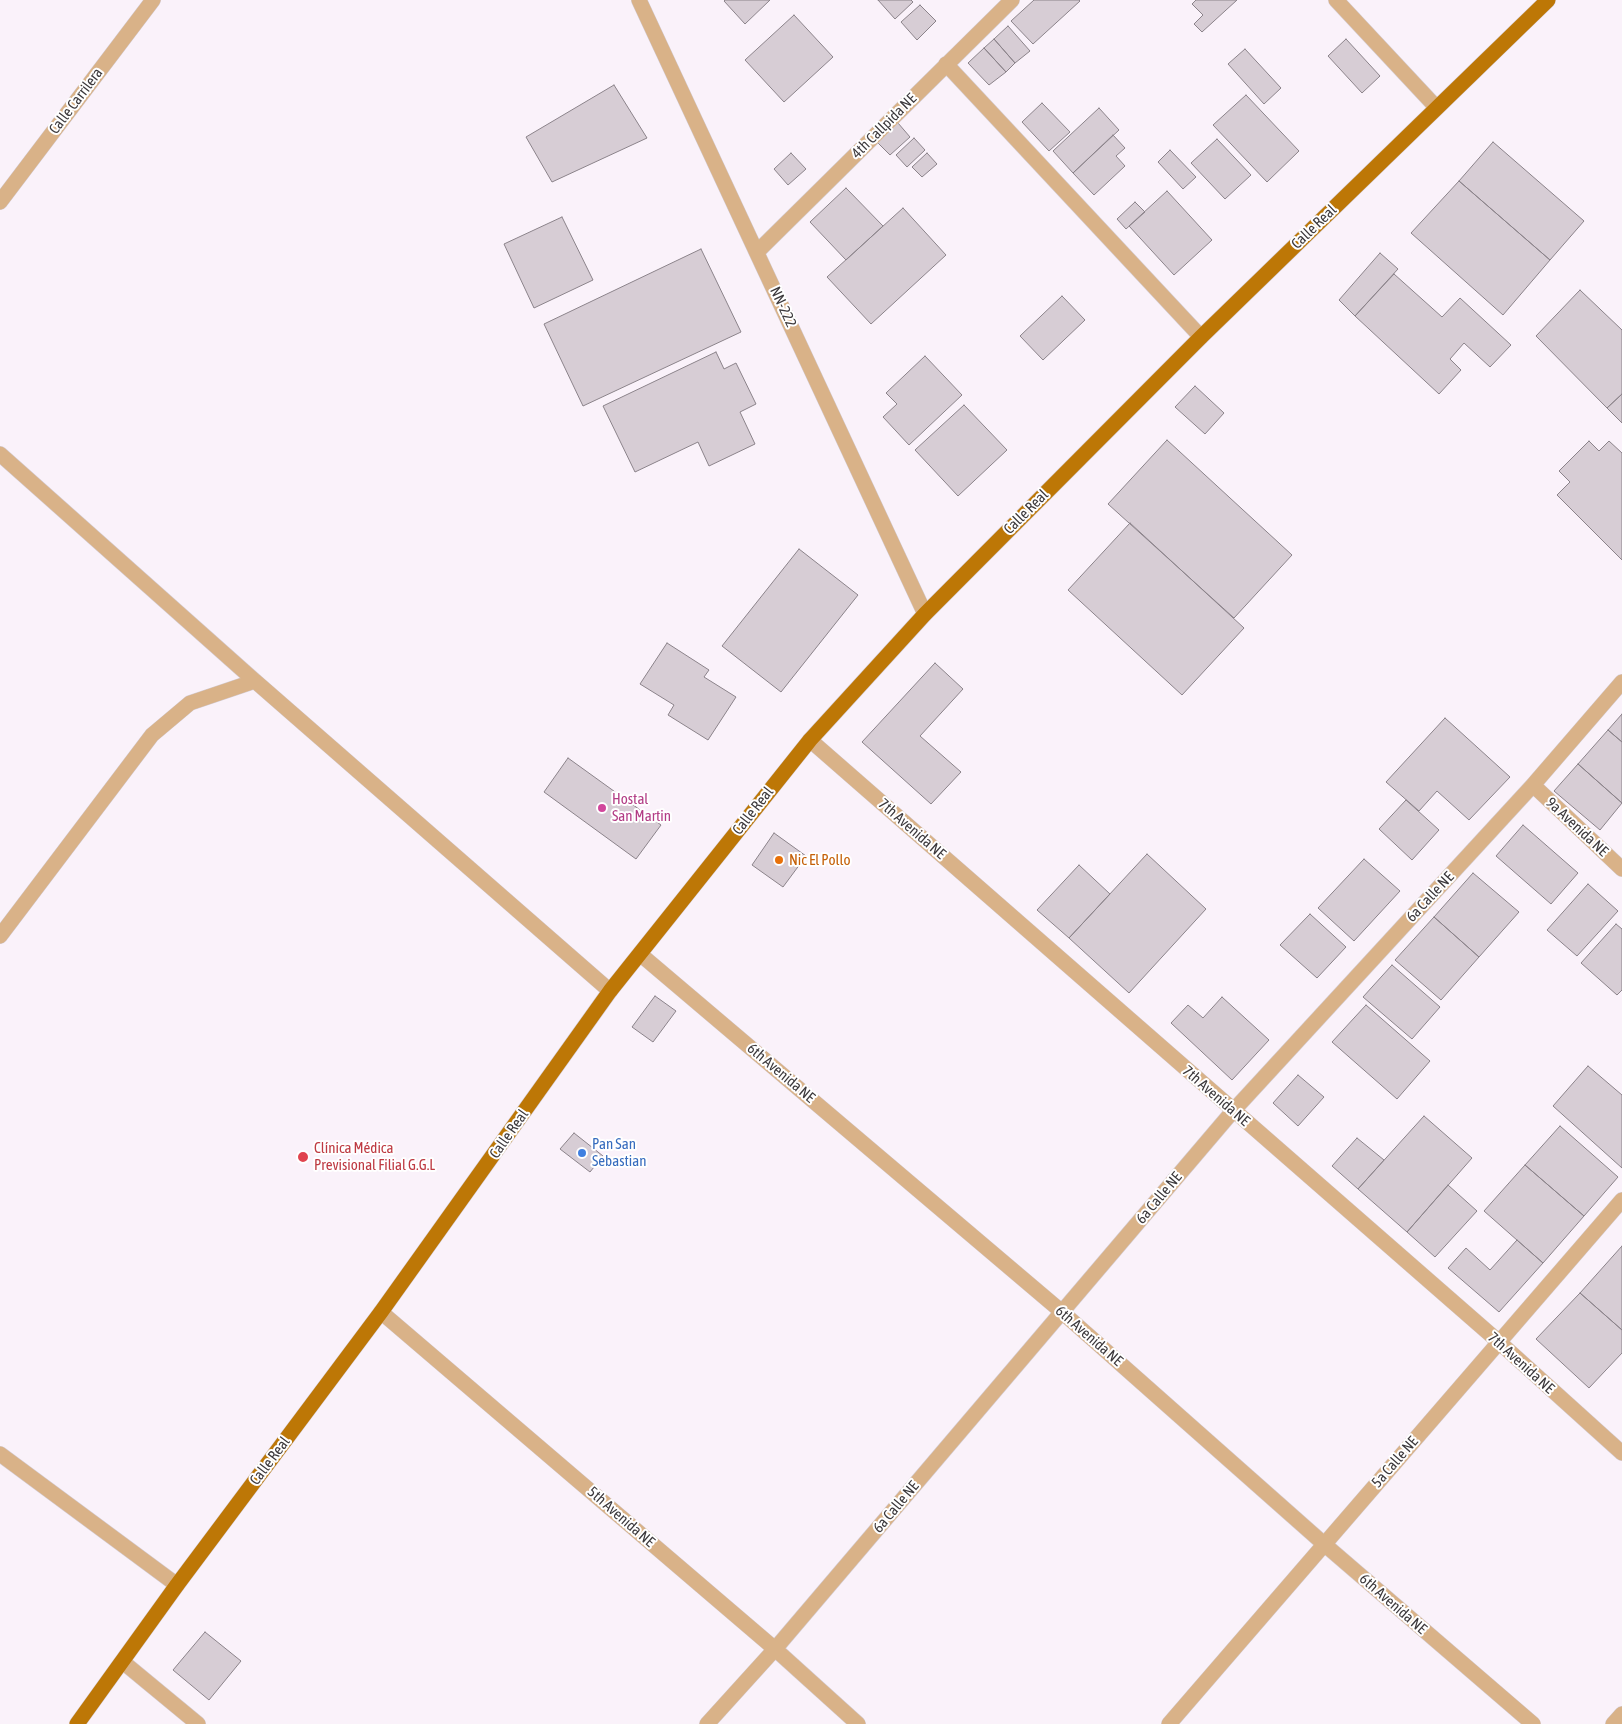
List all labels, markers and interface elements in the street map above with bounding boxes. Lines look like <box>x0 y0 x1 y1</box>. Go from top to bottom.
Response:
street label: Calle Carrilera <box>45 64 107 138</box>
street label: 4th Callpida NE <box>848 90 920 162</box>
street label: Calle Real <box>1288 201 1340 253</box>
street label: NN-222 <box>766 284 800 330</box>
street label: Calle Real <box>1000 486 1052 538</box>
street label: Calle Real <box>729 784 777 838</box>
place label: Hostal San Martin <box>612 790 671 825</box>
street label: 9a Avenida NE <box>1542 794 1612 860</box>
street label: 7th Avenida NE <box>875 795 949 863</box>
marker: Hostal San Martin <box>596 802 608 814</box>
place label: Nic El Pollo <box>789 851 850 869</box>
marker: Nic El Pollo <box>773 854 785 866</box>
street label: 6a Calle NE <box>1402 868 1458 926</box>
street label: 6th Avenida NE <box>743 1039 819 1107</box>
street label: 7th Avenida NE <box>1179 1062 1253 1130</box>
street label: Calle Real <box>486 1106 532 1162</box>
place label: Pan San Sebastian <box>592 1135 647 1170</box>
place label: Clínica Médica Previsional Filial G.G.L <box>314 1139 435 1174</box>
marker: Pan San Sebastian <box>576 1147 588 1159</box>
marker: Clínica Médica Previsional Filial G.G.L <box>296 1150 310 1164</box>
street label: 6a Calle NE <box>1132 1169 1186 1227</box>
street label: 6th Avenida NE <box>1052 1302 1126 1370</box>
street label: 7th Avenida NE <box>1484 1329 1558 1397</box>
street label: Calle Real <box>246 1433 294 1489</box>
street label: 5a Calle NE <box>1368 1433 1422 1491</box>
street label: 6a Calle NE <box>869 1478 923 1536</box>
street label: 5th Avenida NE <box>584 1483 658 1551</box>
street label: 6th Avenida NE <box>1356 1570 1430 1638</box>

